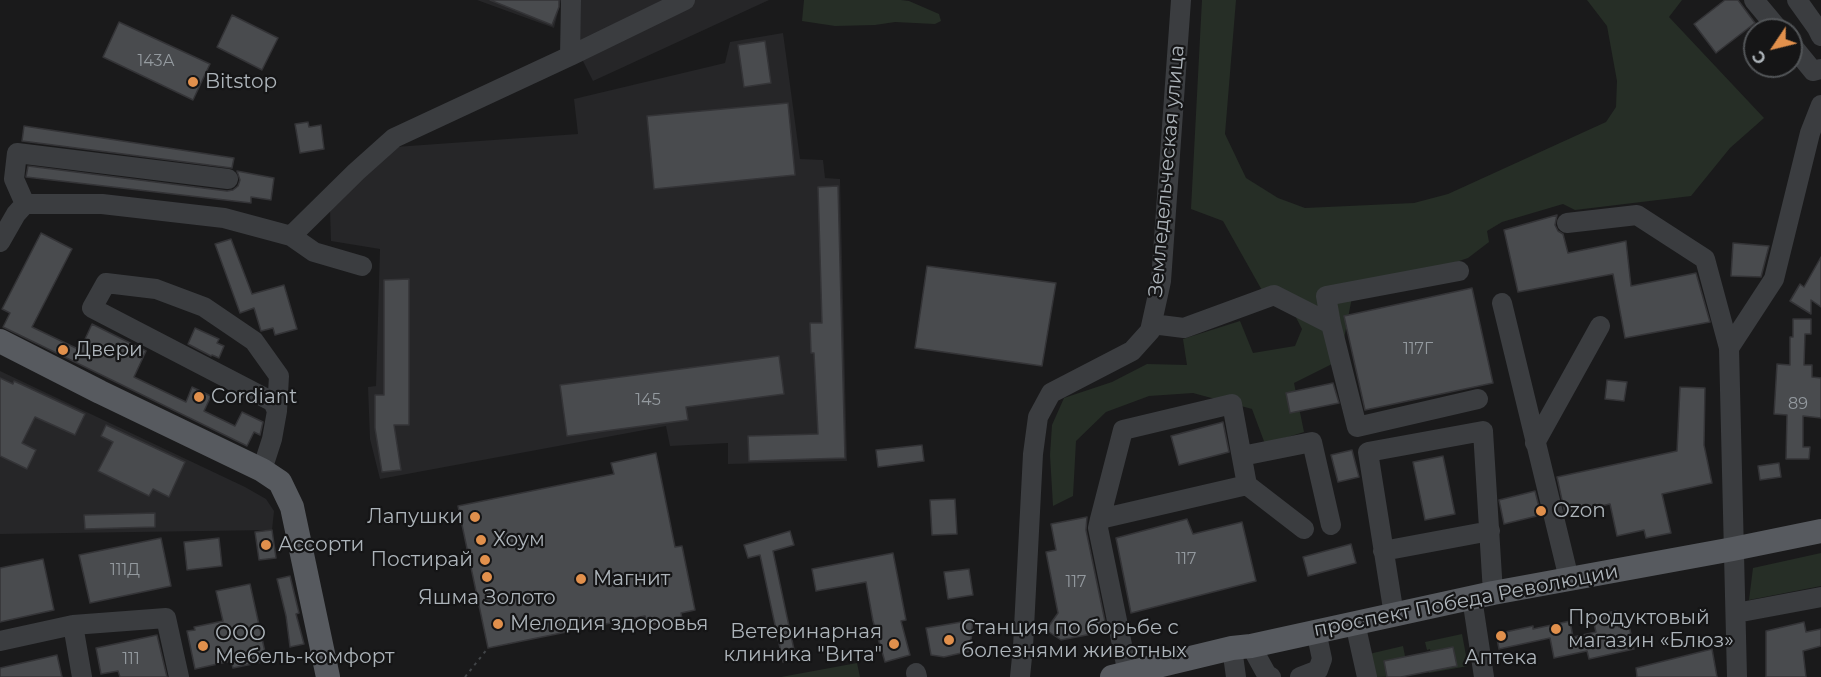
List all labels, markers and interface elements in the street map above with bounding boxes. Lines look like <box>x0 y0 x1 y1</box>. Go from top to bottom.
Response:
north arrow <box>1743 18 1803 78</box>
street label: Земледельческая улица <box>1144 44 1190 298</box>
text: С <box>1748 47 1771 68</box>
house number: 143А <box>137 51 175 71</box>
place label: Bitstop <box>205 70 277 94</box>
marker: Bitstop <box>186 75 200 89</box>
place label: Двери <box>75 338 143 362</box>
house number: 117Г <box>1403 339 1433 359</box>
marker: Двери <box>56 343 70 357</box>
place label: Cordiant <box>211 385 297 409</box>
marker: Cordiant <box>192 390 206 404</box>
house number: 145 <box>635 390 661 410</box>
house number: 89 <box>1788 394 1808 414</box>
place label: Ozon <box>1553 499 1606 523</box>
marker: Ozon <box>1534 504 1548 518</box>
place label: Лапушки <box>367 505 463 529</box>
marker: Лапушки <box>468 510 482 524</box>
place label: Хоум <box>493 528 545 552</box>
place label: Ассорти <box>278 533 364 557</box>
marker: Хоум <box>474 533 488 547</box>
marker: Ассорти <box>259 538 273 552</box>
place label: Постирай <box>370 548 473 572</box>
house number: 117 <box>1176 549 1196 569</box>
marker: Постирай <box>478 553 492 567</box>
house number: 111Д <box>110 560 140 580</box>
street label: проспект Победа Революции <box>1312 560 1620 642</box>
place label: Магнит <box>593 567 670 591</box>
marker: Яшма Золото <box>480 570 494 584</box>
marker: Магнит <box>574 572 588 586</box>
house number: 117 <box>1066 572 1086 592</box>
place label: Яшма Золото <box>418 586 556 610</box>
place label: Продуктовый магазин «Блюз» <box>1568 606 1734 653</box>
place label: Мелодия здоровья <box>510 612 708 636</box>
place label: Станция по борьбе с болезнями животных <box>961 616 1187 663</box>
marker: Мелодия здоровья <box>491 617 505 631</box>
place label: Ветеринарная клиника "Вита" <box>724 620 882 667</box>
place label: ООО Мебель-комфорт <box>215 622 394 669</box>
marker: Продуктовый магазин «Блюз» <box>1549 622 1563 636</box>
marker: Аптека <box>1494 629 1508 643</box>
marker: Станция по борьбе с болезнями животных <box>942 633 956 647</box>
marker: Ветеринарная клиника "Вита" <box>887 637 901 651</box>
marker: ООО Мебель-комфорт <box>196 639 210 653</box>
place label: Аптека <box>1465 646 1537 670</box>
house number: 111 <box>122 649 140 669</box>

